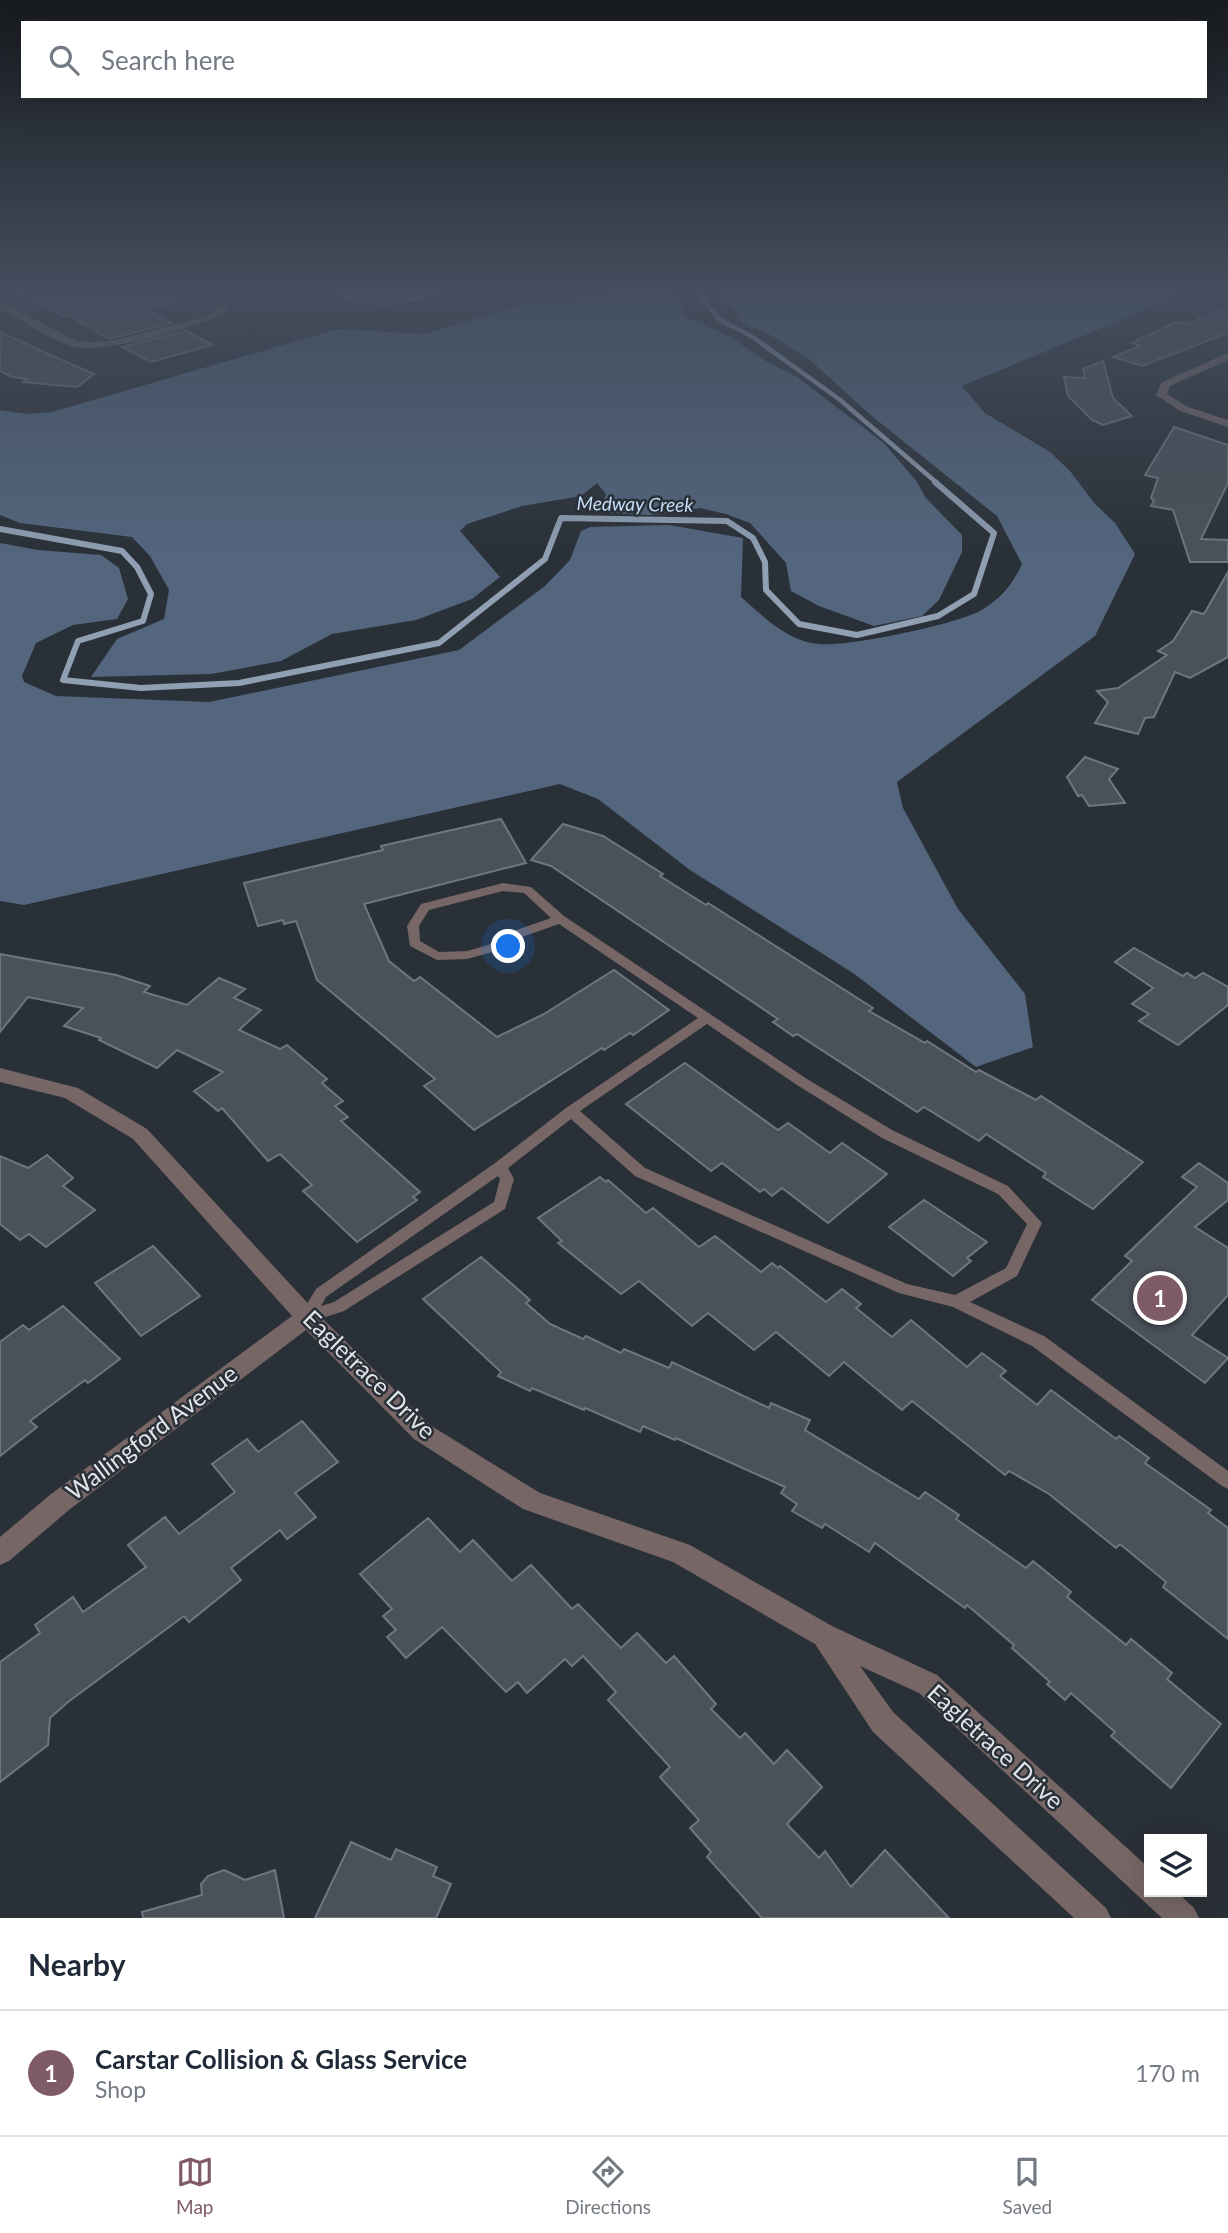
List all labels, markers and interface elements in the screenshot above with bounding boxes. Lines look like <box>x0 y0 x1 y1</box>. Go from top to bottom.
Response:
search box <box>21 21 1207 98</box>
icon: search <box>45 41 83 79</box>
text: Search here <box>101 44 235 76</box>
water label: Medway Creek <box>576 491 695 516</box>
your location <box>491 929 525 963</box>
pin: 1 <box>1137 1272 1183 1324</box>
street label: Eagletrace Drive <box>298 1303 442 1444</box>
street label: Wallingford Avenue <box>60 1358 242 1506</box>
street label: Eagletrace Drive <box>922 1677 1070 1814</box>
map controls <box>1144 1834 1207 1897</box>
button: layers <box>1144 1834 1207 1897</box>
text: Nearby <box>28 1946 126 1982</box>
text: Carstar Collision & Glass Service <box>95 2043 467 2075</box>
text: 1 <box>44 2059 58 2087</box>
text: 170 m <box>1135 2059 1200 2087</box>
text: Shop <box>95 2075 146 2103</box>
tab: Map <box>176 2153 214 2218</box>
tab: Directions <box>565 2153 651 2218</box>
tab: Saved <box>1003 2153 1052 2218</box>

